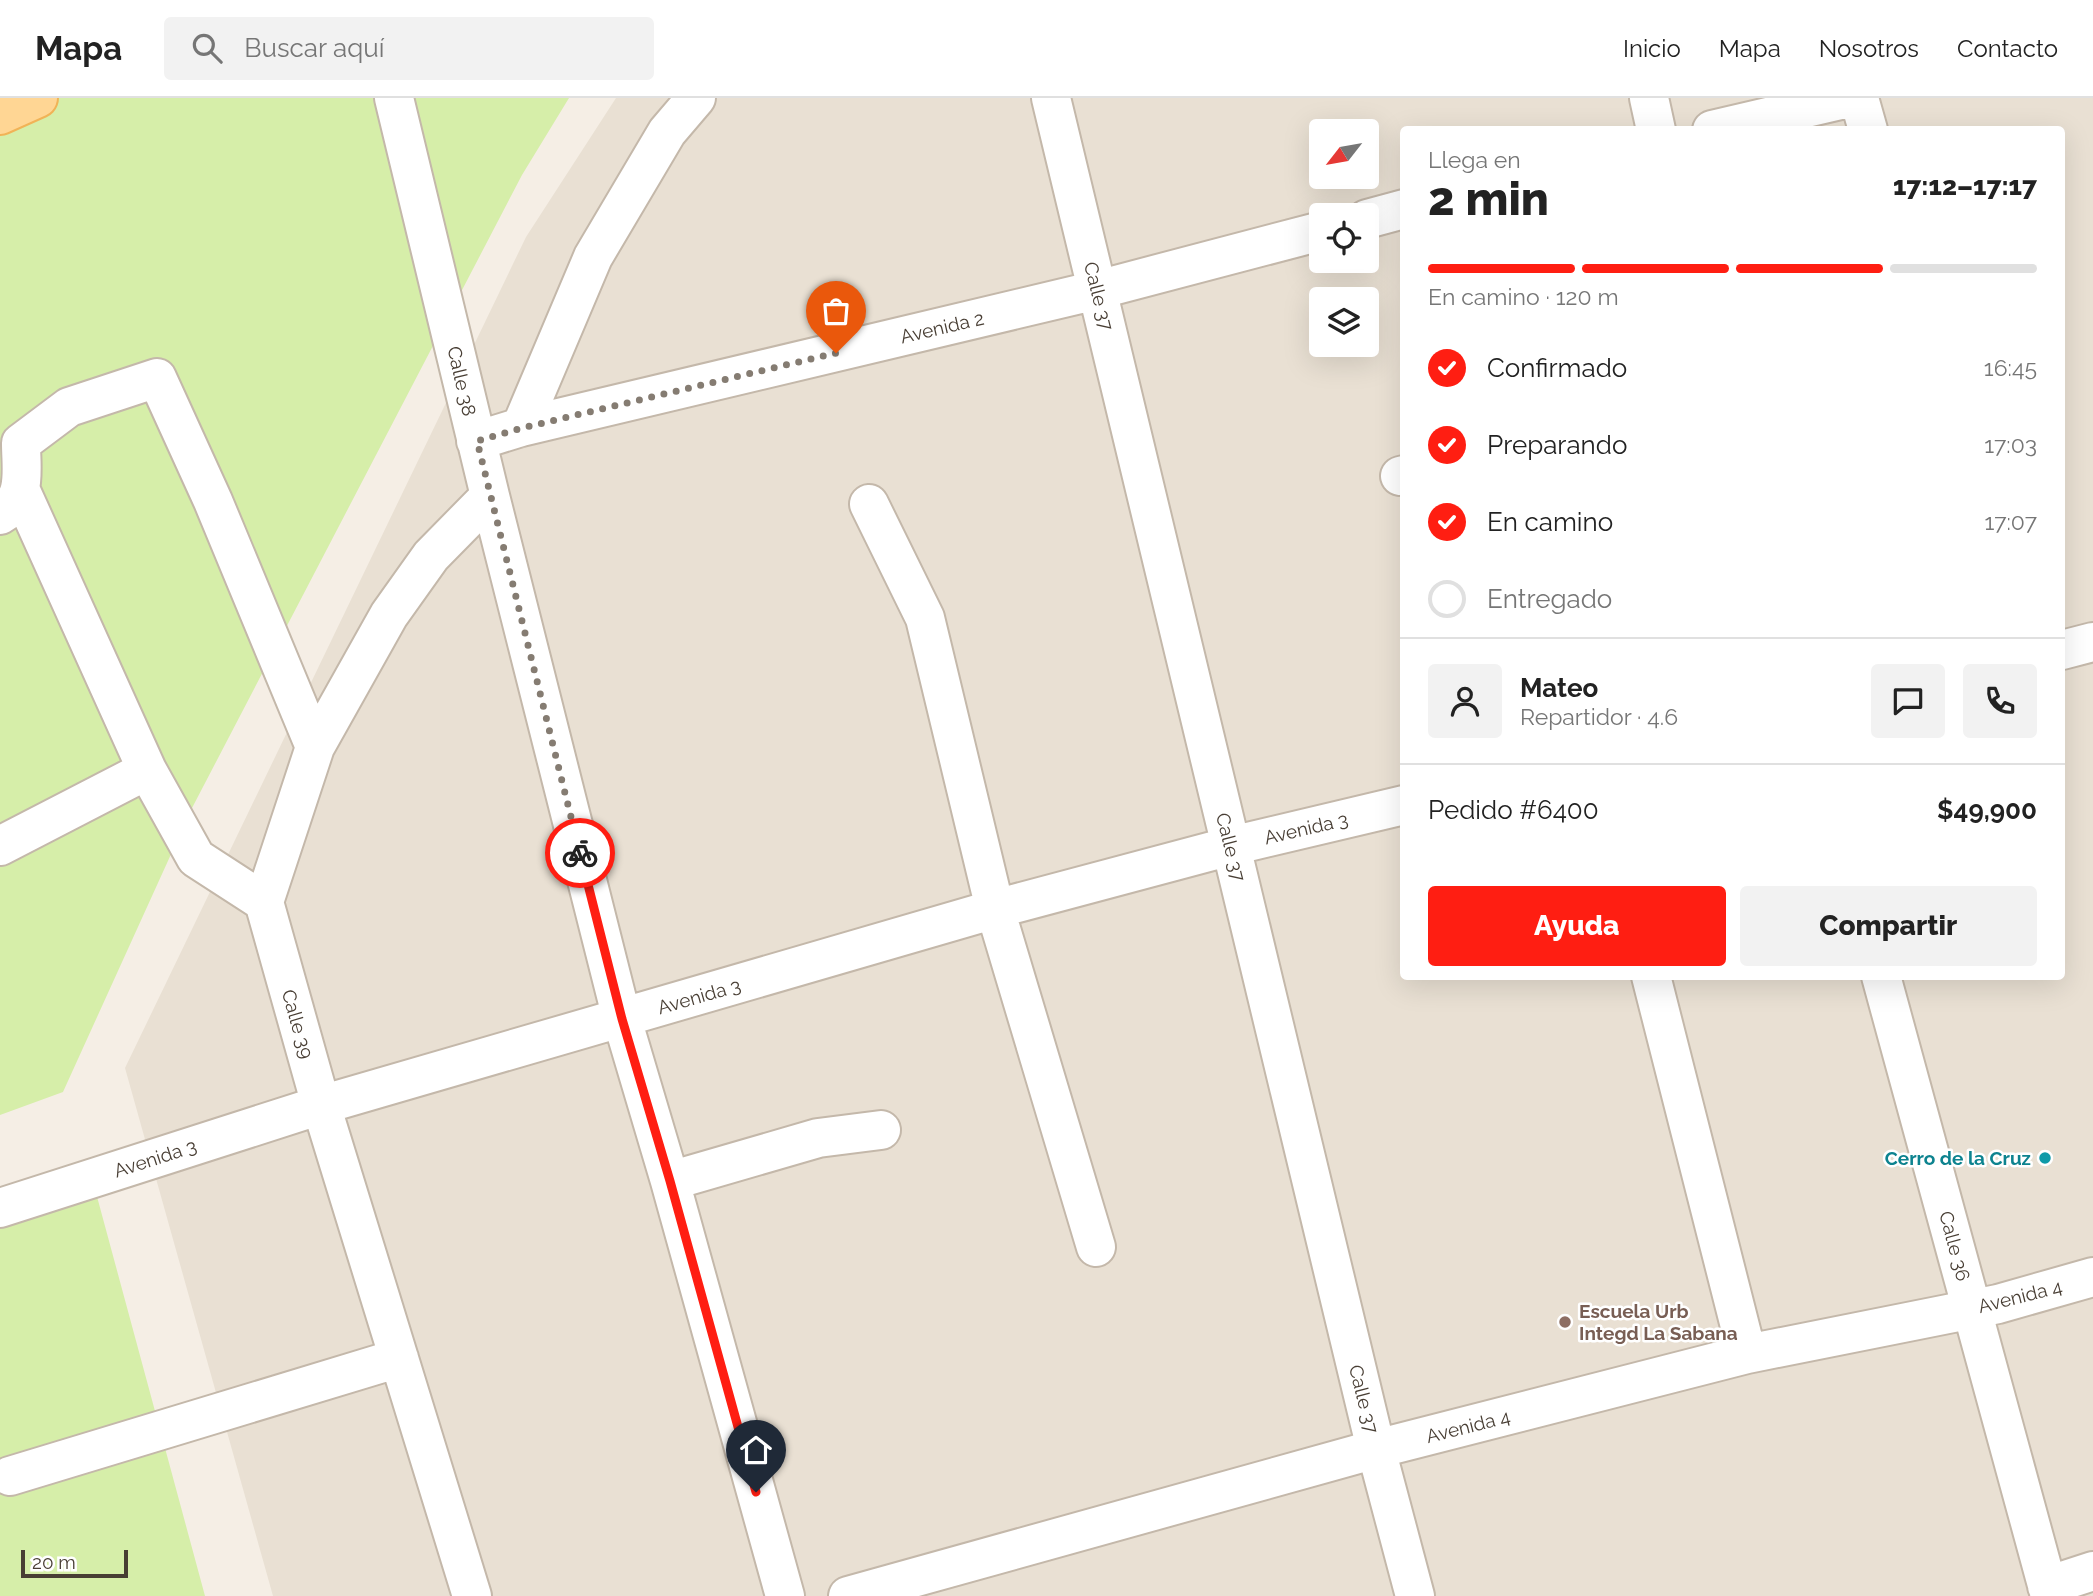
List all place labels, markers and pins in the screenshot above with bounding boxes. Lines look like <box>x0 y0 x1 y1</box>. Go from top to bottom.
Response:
pin <box>806 281 866 353</box>
place label: Cerro de la Cruz <box>1885 1147 2031 1169</box>
marker: Cerro de la Cruz <box>2037 1150 2053 1166</box>
place label: Escuela Urb Integd La Sabana <box>1579 1300 1738 1344</box>
marker: Escuela Urb Integd La Sabana <box>1557 1314 1573 1330</box>
pin <box>726 1420 786 1492</box>

